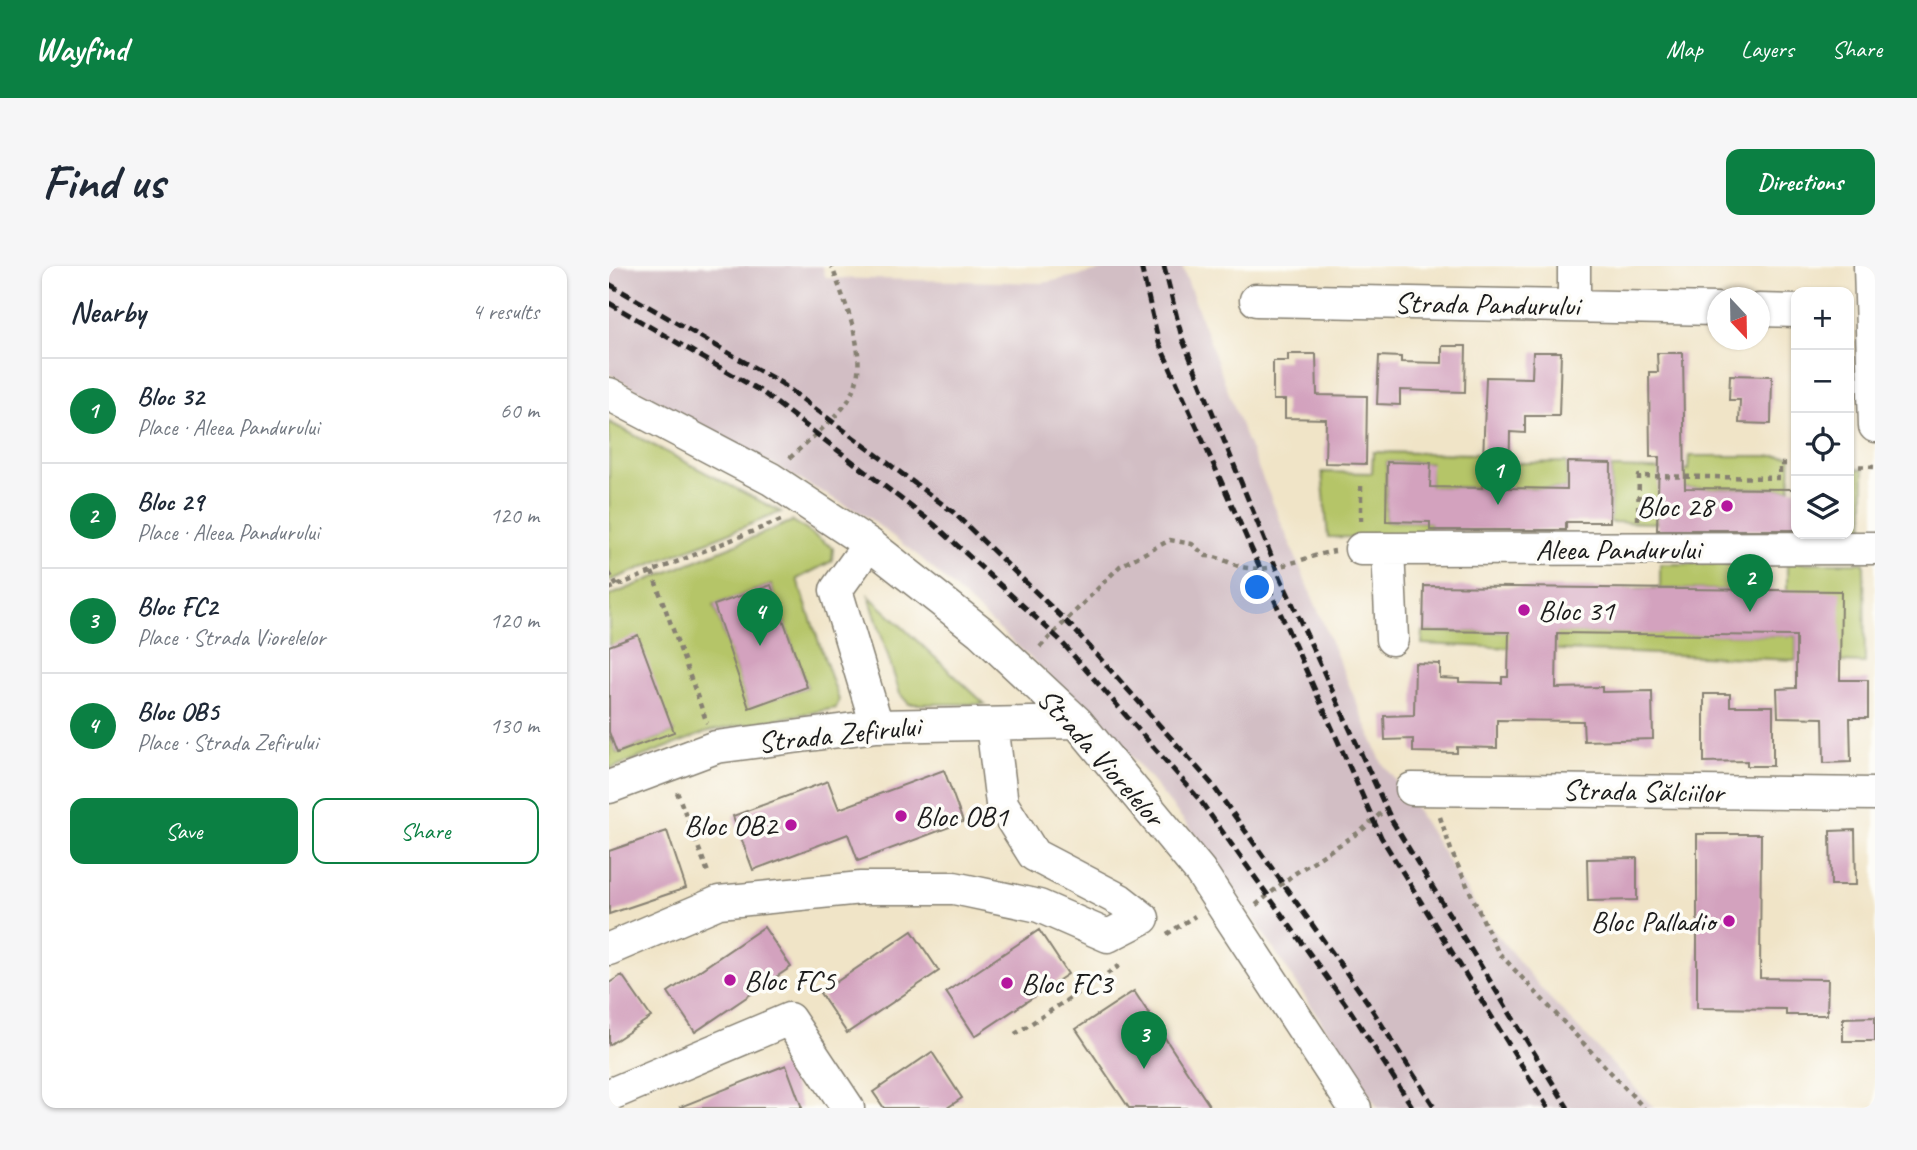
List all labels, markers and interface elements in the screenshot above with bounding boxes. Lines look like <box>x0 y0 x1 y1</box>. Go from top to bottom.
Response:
text: Wayfind <box>35 28 128 70</box>
text: Map <box>1666 34 1703 64</box>
text: Layers <box>1741 34 1794 64</box>
text: Share <box>1832 34 1882 64</box>
button: Directions <box>1726 149 1875 215</box>
text: Find us <box>42 151 164 213</box>
street label: Strada Pandurului <box>1394 283 1583 325</box>
north arrow <box>1707 287 1770 350</box>
map controls <box>1791 287 1854 539</box>
button: + <box>1791 287 1854 350</box>
text: Nearby <box>70 293 146 331</box>
text: 4 results <box>472 297 539 326</box>
button: − <box>1791 350 1854 413</box>
text: Bloc 32 <box>137 380 204 413</box>
text: 1 <box>88 396 98 425</box>
text: 60 m <box>500 396 539 425</box>
text: Place · Aleea Pandurului <box>137 413 319 442</box>
button: locate <box>1791 413 1854 476</box>
pin: 1 <box>1475 447 1521 505</box>
button: layers <box>1791 476 1854 539</box>
text: Bloc 29 <box>137 485 204 518</box>
place label: Bloc 28 <box>1637 487 1715 525</box>
marker: Bloc 28 <box>1719 498 1735 514</box>
text: 2 <box>88 501 98 530</box>
text: 120 m <box>490 501 539 530</box>
text: Place · Aleea Pandurului <box>137 518 319 547</box>
street label: Aleea Pandurului <box>1535 530 1704 568</box>
pin: 2 <box>1727 554 1773 612</box>
your location <box>1240 570 1274 604</box>
pin: 4 <box>737 588 783 646</box>
text: Bloc FC2 <box>137 590 217 623</box>
place label: Bloc 31 <box>1538 591 1616 629</box>
marker: Bloc 31 <box>1516 602 1532 618</box>
text: 3 <box>88 606 98 635</box>
text: 120 m <box>490 606 539 635</box>
text: Place · Strada Viorelelor <box>137 623 325 652</box>
street label: Strada Viorelelor <box>1029 680 1175 836</box>
text: Bloc OB5 <box>137 695 219 728</box>
street label: Strada Zefirului <box>756 706 925 761</box>
text: 4 <box>88 711 98 740</box>
text: 130 m <box>490 711 539 740</box>
text: Place · Strada Zefirului <box>137 728 318 757</box>
street label: Strada Sălciilor <box>1562 771 1727 811</box>
place label: Bloc OB1 <box>915 797 1010 835</box>
button: Save <box>70 798 298 864</box>
button: Share <box>312 798 539 864</box>
place label: Bloc OB2 <box>684 806 779 844</box>
marker: Bloc OB1 <box>893 808 909 824</box>
marker: Bloc OB2 <box>783 817 799 833</box>
place label: Bloc Palladio <box>1591 902 1718 940</box>
marker: Bloc Palladio <box>1721 913 1737 929</box>
place label: Bloc FC5 <box>744 961 837 999</box>
place label: Bloc FC3 <box>1021 964 1115 1002</box>
marker: Bloc FC5 <box>722 972 738 988</box>
marker: Bloc FC3 <box>999 975 1015 991</box>
pin: 3 <box>1121 1011 1167 1069</box>

